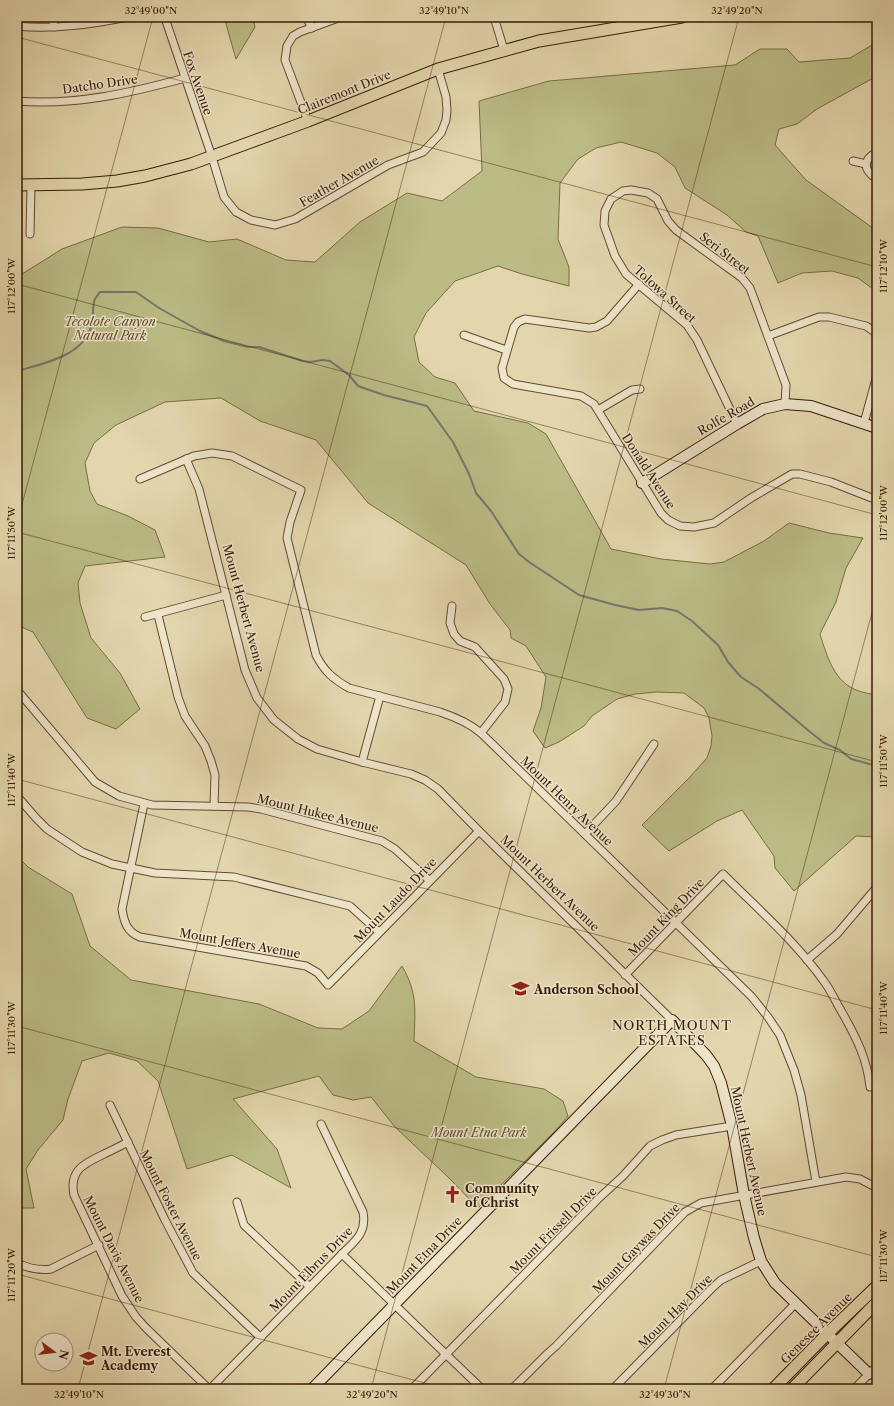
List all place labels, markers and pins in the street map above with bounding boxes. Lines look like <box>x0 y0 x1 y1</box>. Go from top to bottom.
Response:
school or university icon: Anderson School <box>511 979 531 999</box>
place label: Anderson School <box>533 982 639 997</box>
place label: Community of Christ <box>465 1181 539 1210</box>
church icon: Community of Christ <box>442 1185 462 1205</box>
place label: Mt. Everest Academy <box>100 1344 171 1373</box>
school or university icon: Mt. Everest Academy <box>78 1348 98 1368</box>

